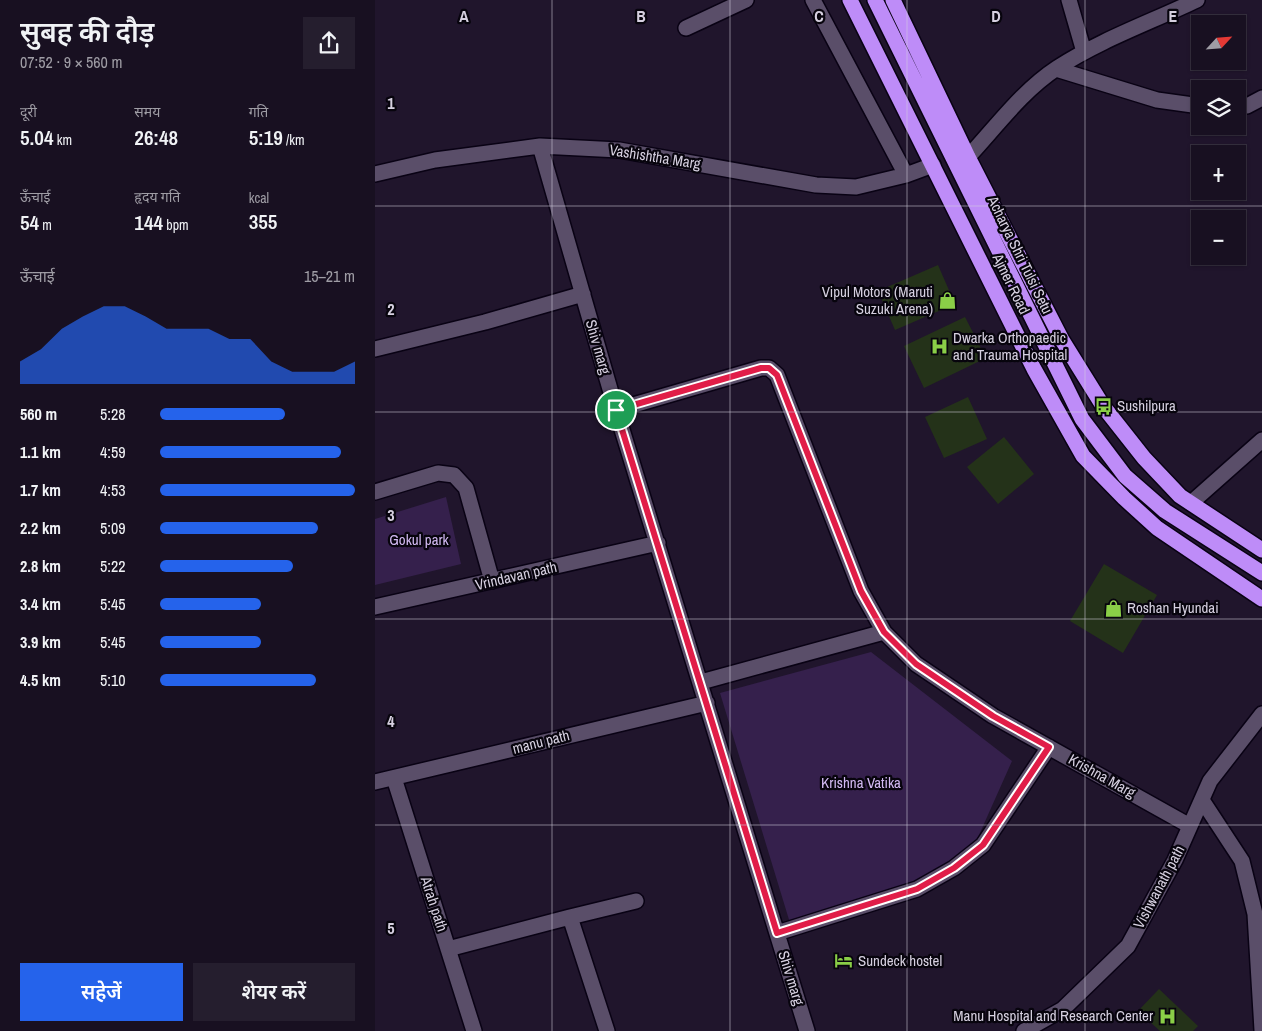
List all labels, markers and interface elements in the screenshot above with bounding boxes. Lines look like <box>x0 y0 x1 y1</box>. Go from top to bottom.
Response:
text: A <box>459 5 469 27</box>
text: B <box>636 5 646 27</box>
text: C <box>814 5 824 27</box>
text: D <box>991 5 1001 27</box>
text: E <box>1169 5 1178 27</box>
text: सुबह की दौड़ <box>20 13 154 51</box>
north arrow <box>1191 15 1246 70</box>
map controls <box>1191 15 1246 265</box>
button: share <box>303 17 355 69</box>
text: 07:52 · 9 × 560 m <box>20 51 123 73</box>
button: layers <box>1191 80 1246 135</box>
text: 1 <box>387 92 395 114</box>
text: दूरी <box>20 103 37 121</box>
text: समय <box>134 103 160 121</box>
text: गति <box>249 103 268 121</box>
text: 5.04 <box>20 123 54 152</box>
text: 26:48 <box>134 123 178 152</box>
text: 5:19 <box>249 123 283 152</box>
text: km <box>54 131 72 149</box>
text: /km <box>283 131 305 149</box>
street label: Vashishtha Marg <box>608 139 702 174</box>
button: + <box>1191 145 1246 200</box>
text: ऊँचाई <box>20 188 50 206</box>
text: हृदय गति <box>134 188 180 206</box>
text: kcal <box>249 189 269 207</box>
street label: Acharya Shri Tulsi Setu <box>982 191 1058 317</box>
text: 355 <box>249 207 277 236</box>
text: 54 <box>20 208 39 237</box>
text: 144 <box>134 208 163 237</box>
button: − <box>1191 210 1246 265</box>
text: m <box>39 216 52 234</box>
text: bpm <box>163 216 189 234</box>
street label: Ajmer Road <box>987 249 1035 318</box>
text: ऊँचाई <box>20 265 55 287</box>
text: 15–21 m <box>304 265 355 287</box>
place label: Vipul Motors (Maruti Suzuki Arena) <box>822 281 933 319</box>
shop icon: Vipul Motors (Maruti Suzuki Arena) <box>937 291 957 311</box>
text: 2 <box>387 298 395 320</box>
street label: Shiv marg <box>581 317 616 377</box>
place label: Dwarka Orthopaedic and Trauma Hospital <box>953 327 1067 365</box>
hospital icon: Dwarka Orthopaedic and Trauma Hospital <box>929 337 949 357</box>
pin <box>595 389 637 431</box>
place label: Sushilpura <box>1117 395 1176 416</box>
icon: arrive <box>602 396 630 424</box>
bus stop icon: Sushilpura <box>1093 396 1113 416</box>
text: 560 m <box>20 403 57 425</box>
text: 5:28 <box>100 403 126 425</box>
text: 1.1 km <box>20 441 61 463</box>
text: 4:59 <box>100 441 126 463</box>
text: 1.7 km <box>20 479 61 501</box>
text: 4:53 <box>100 479 126 501</box>
text: 3 <box>387 504 395 526</box>
text: 2.2 km <box>20 517 61 539</box>
text: 5:09 <box>100 517 126 539</box>
park label: Gokul park <box>389 529 450 550</box>
text: 2.8 km <box>20 555 61 577</box>
text: 5:22 <box>100 555 126 577</box>
street label: Vrindavan path <box>473 556 559 595</box>
text: 3.4 km <box>20 593 61 615</box>
text: 5:45 <box>100 593 126 615</box>
place label: Roshan Hyundai <box>1127 597 1219 618</box>
shop icon: Roshan Hyundai <box>1103 598 1123 618</box>
text: 3.9 km <box>20 631 61 653</box>
text: 5:45 <box>100 631 126 653</box>
text: 4.5 km <box>20 669 61 691</box>
text: 5:10 <box>100 669 126 691</box>
text: 4 <box>387 710 395 732</box>
street label: manu path <box>510 724 572 759</box>
street label: Krishna Marg <box>1065 748 1140 803</box>
park label: Krishna Vatika <box>821 772 901 793</box>
street label: Vishwanath path <box>1128 841 1189 932</box>
street label: Atrah path <box>415 873 453 934</box>
text: 5 <box>387 917 395 939</box>
street label: Shiv marg <box>773 948 810 1008</box>
place label: Sundeck hostel <box>858 950 942 971</box>
hotel icon: Sundeck hostel <box>834 951 854 971</box>
button: सहेजें <box>20 963 183 1021</box>
button: शेयर करें <box>193 963 355 1021</box>
place label: Manu Hospital and Research Center <box>953 1005 1153 1026</box>
hospital icon: Manu Hospital and Research Center <box>1157 1006 1177 1026</box>

